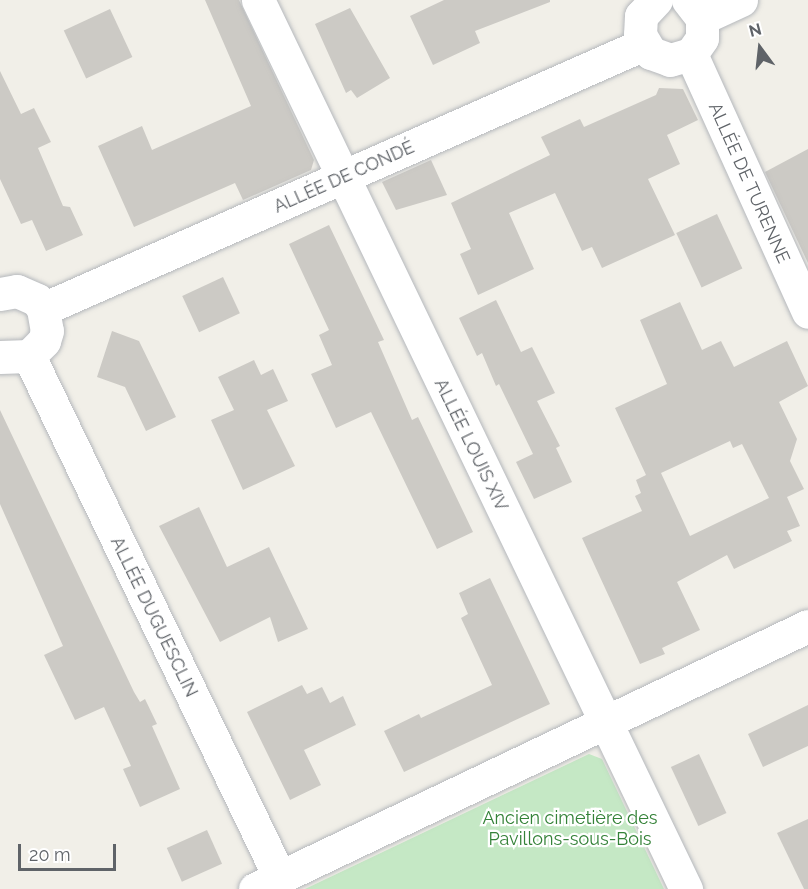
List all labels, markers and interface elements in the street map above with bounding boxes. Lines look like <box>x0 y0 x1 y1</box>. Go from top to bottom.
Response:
north arrow <box>730 18 790 78</box>
text: N <box>747 19 764 41</box>
street label: ALLÉE DE TURENNE <box>704 99 794 267</box>
street label: ALLÉE DE CONDÉ <box>270 136 418 218</box>
street label: ALLÉE LOUIS XIV <box>430 375 512 515</box>
street label: ALLÉE DUGUESCLIN <box>106 533 202 701</box>
park label: Ancien cimetière des Pavillons-sous-Bois <box>482 808 658 850</box>
scale bar <box>21 832 118 870</box>
text: 20 m <box>29 844 71 865</box>

